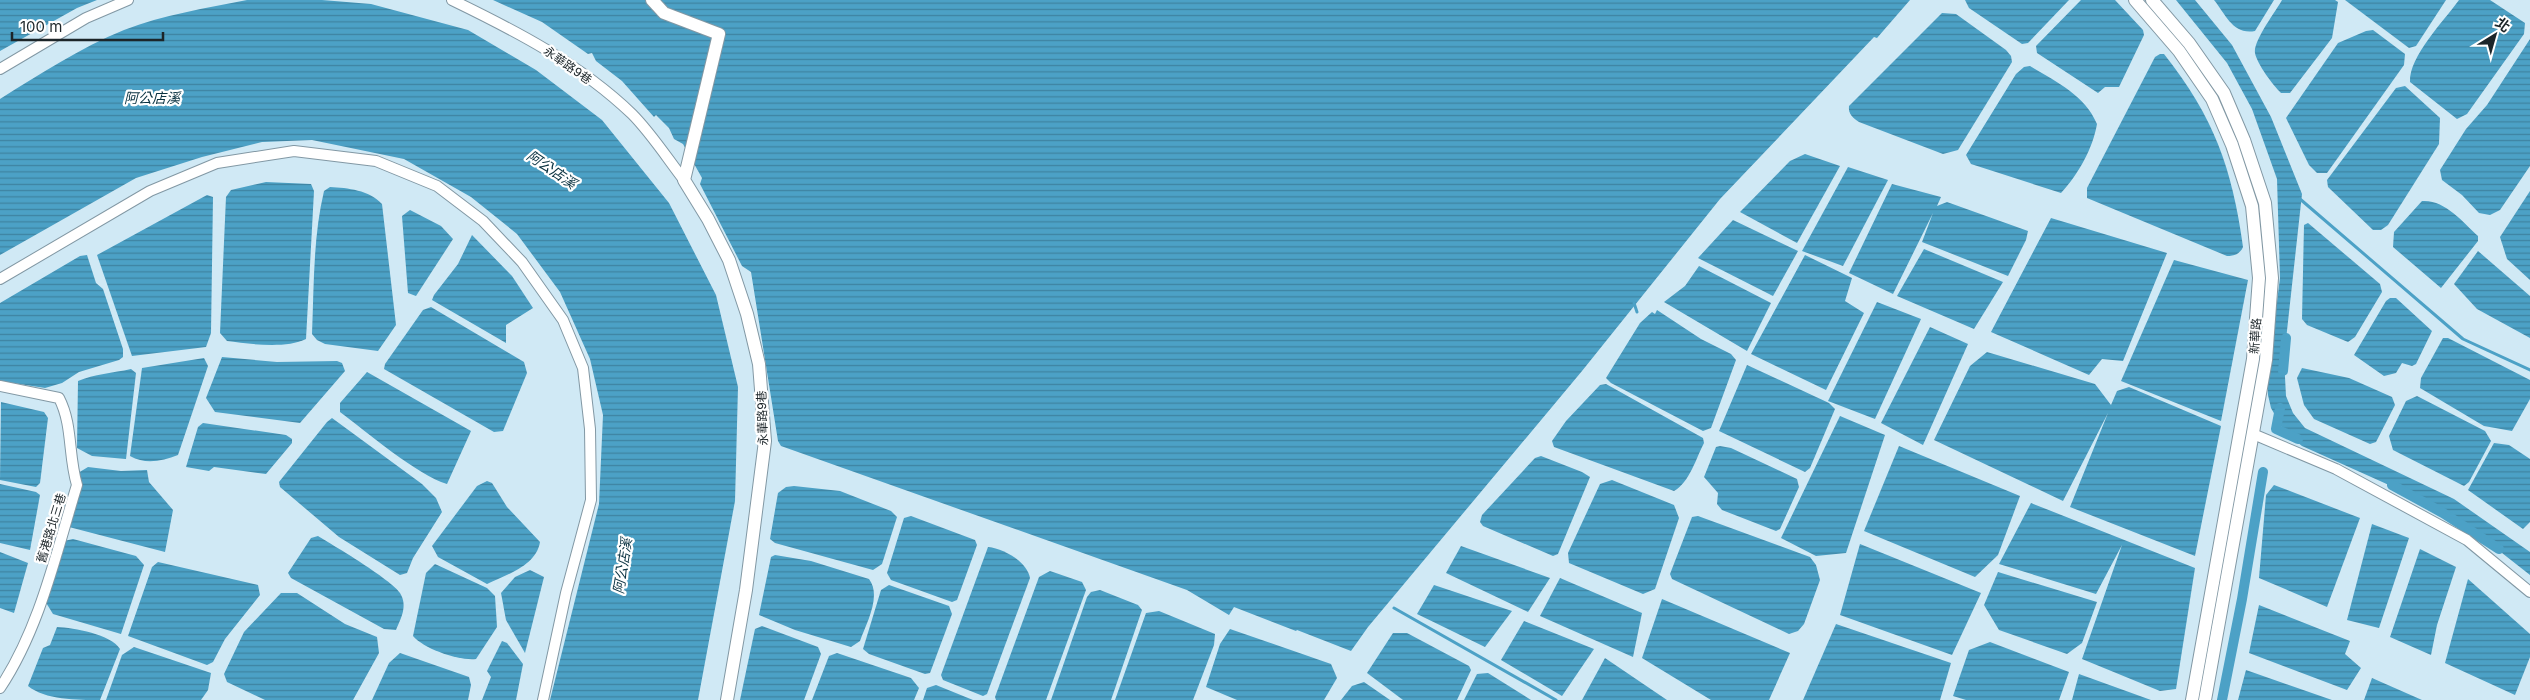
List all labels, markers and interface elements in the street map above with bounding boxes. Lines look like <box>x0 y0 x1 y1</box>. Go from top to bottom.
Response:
scale bar <box>12 10 164 42</box>
north arrow <box>2470 10 2520 60</box>
text: 北 <box>2492 13 2514 35</box>
text: 100 m <box>20 17 62 36</box>
street label: 永華路9巷 <box>541 43 595 87</box>
water label: 阿公店溪 <box>124 89 182 106</box>
water label: 阿公店溪 <box>524 146 582 193</box>
street label: 新華路 <box>2246 318 2264 354</box>
street label: 永華路9巷 <box>754 390 770 446</box>
street label: 舊港路北三巷 <box>33 491 69 565</box>
water label: 阿公店溪 <box>609 535 635 595</box>

